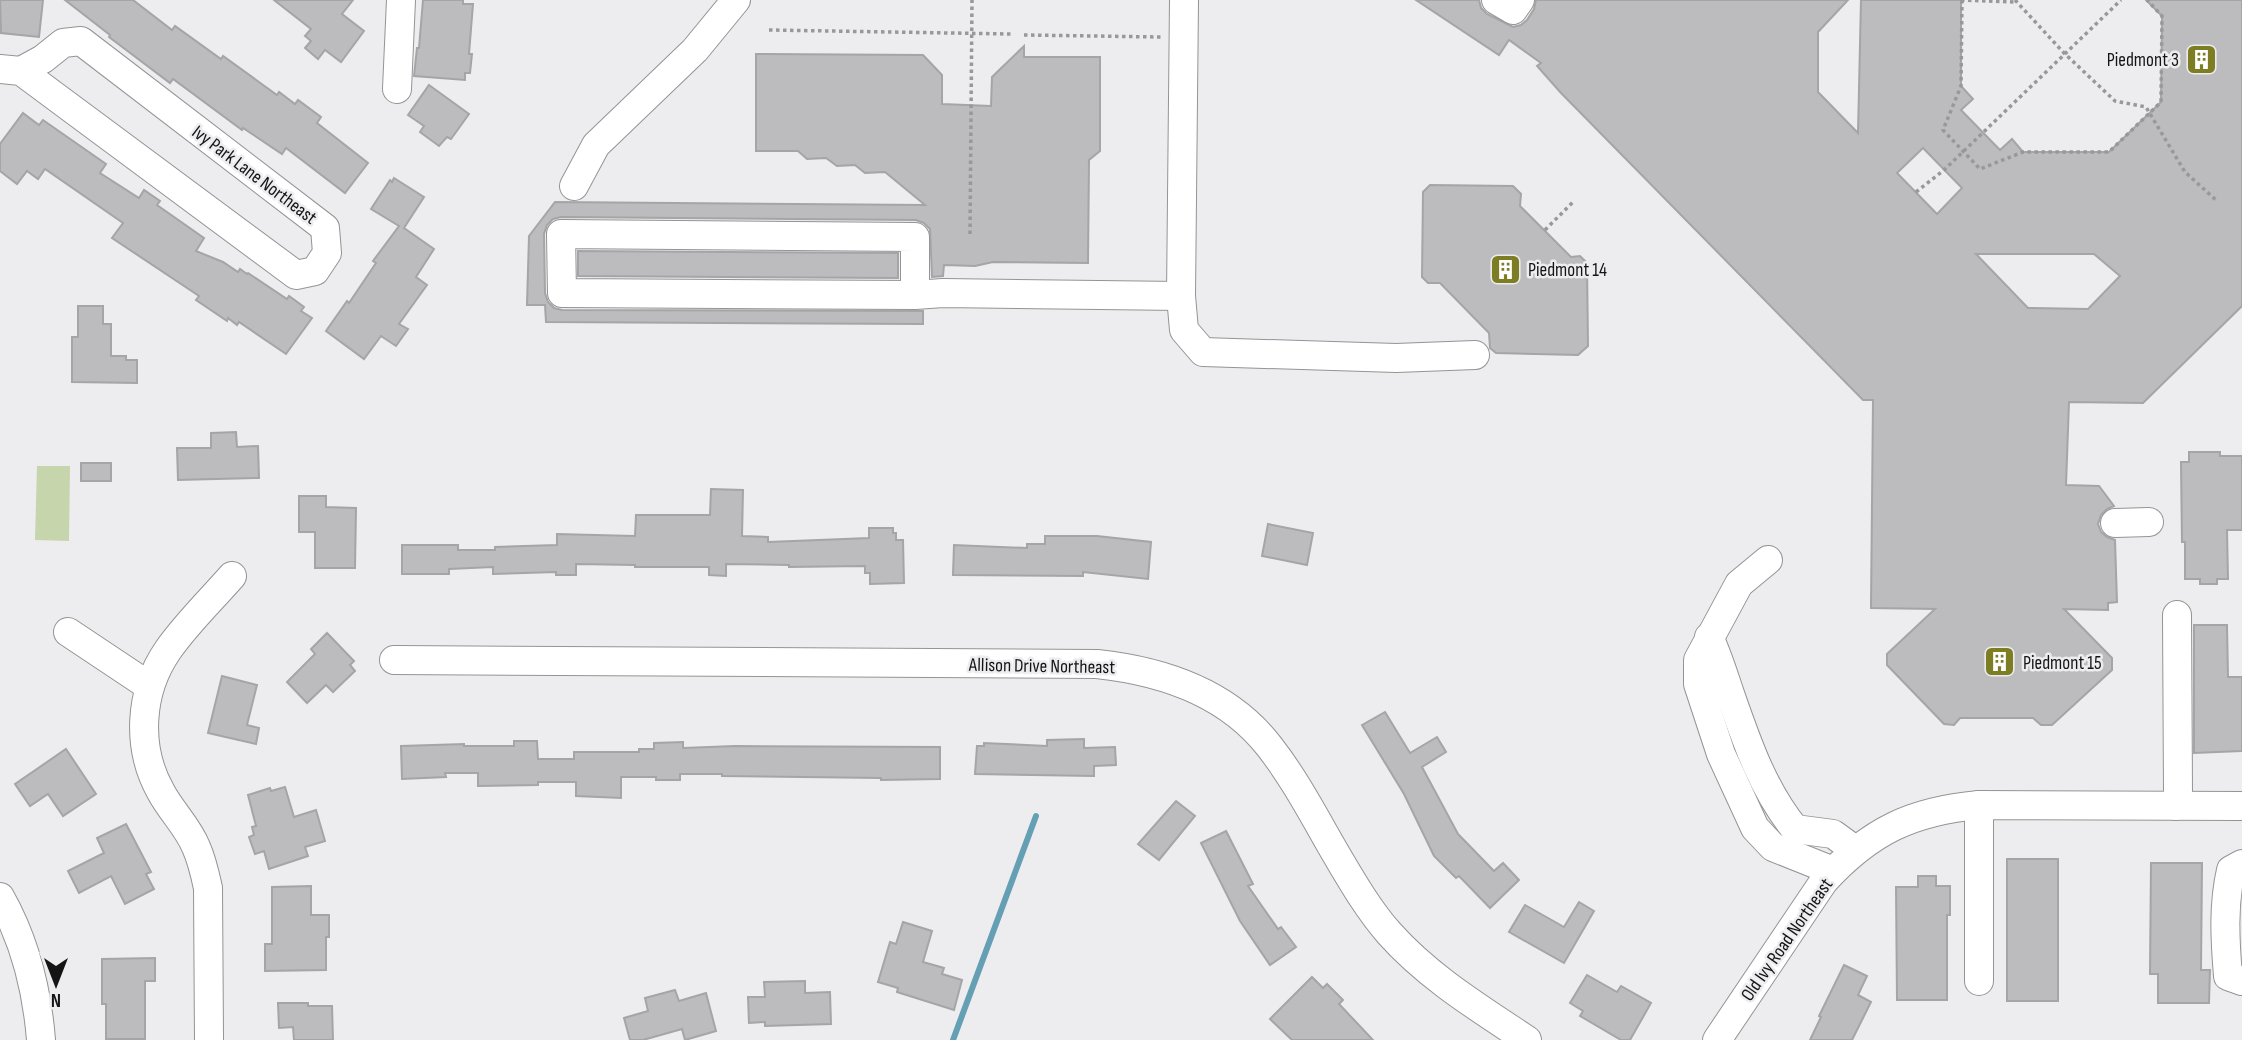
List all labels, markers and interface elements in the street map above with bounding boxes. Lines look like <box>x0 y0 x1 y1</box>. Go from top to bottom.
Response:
building icon: Piedmont 3 <box>2185 42 2219 76</box>
place label: Piedmont 3 <box>2107 49 2179 72</box>
street label: Ivy Park Lane Northeast <box>187 121 321 230</box>
building icon: Piedmont 14 <box>1488 252 1522 286</box>
place label: Piedmont 14 <box>1528 259 1607 282</box>
building icon: Piedmont 15 <box>1983 645 2017 679</box>
place label: Piedmont 15 <box>2023 652 2102 675</box>
street label: Allison Drive Northeast <box>968 654 1115 679</box>
street label: Old Ivy Road Northeast <box>1736 874 1838 1006</box>
north arrow <box>21 949 91 1019</box>
text: N <box>51 988 61 1011</box>

